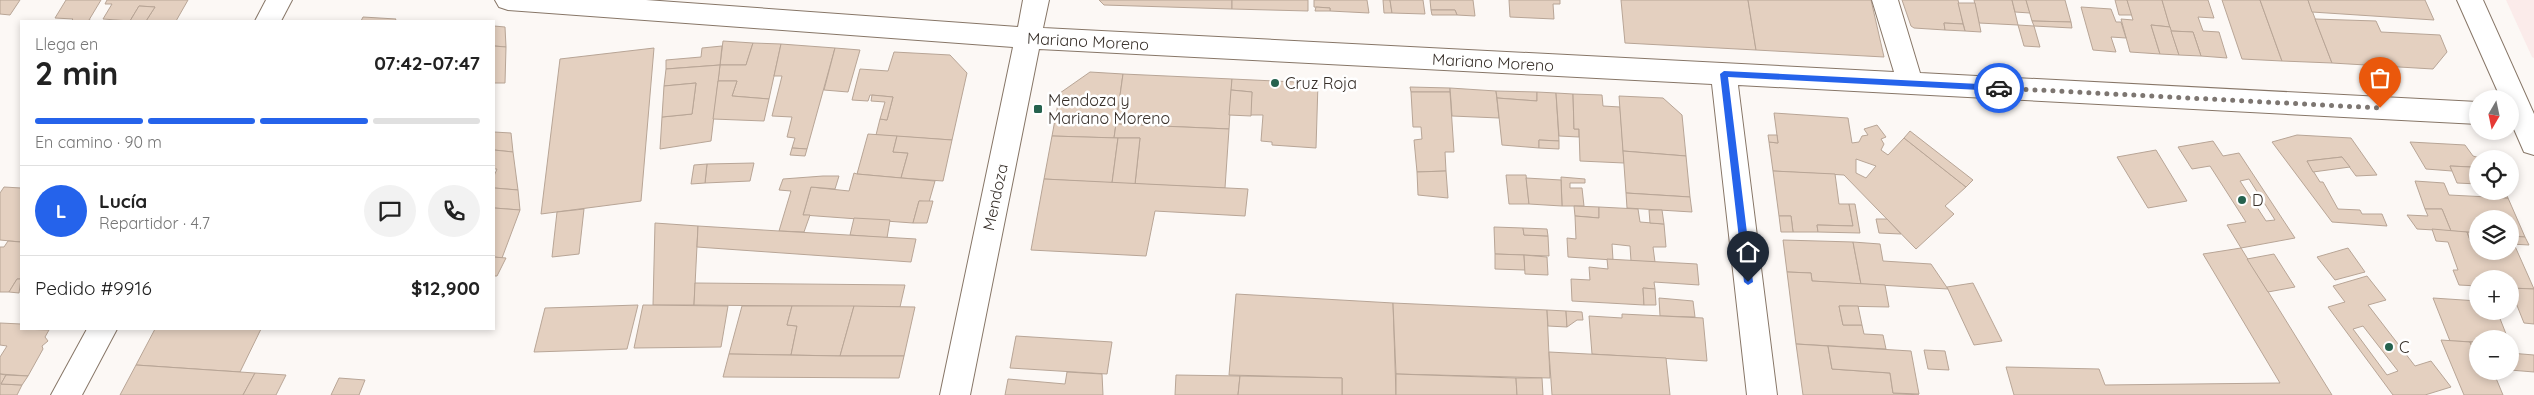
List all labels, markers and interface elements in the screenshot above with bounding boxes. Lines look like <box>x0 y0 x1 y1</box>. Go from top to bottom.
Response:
street label: Mariano Moreno <box>1026 28 1150 54</box>
text: Llega en <box>35 34 98 54</box>
street label: Mariano Moreno <box>1431 49 1555 75</box>
text: 07:42–07:47 <box>374 51 480 75</box>
text: 2 min <box>35 53 118 93</box>
pin <box>2359 57 2401 108</box>
courier <box>1974 63 2024 113</box>
icon: bag <box>2366 64 2394 92</box>
place label: Cruz Roja <box>1285 73 1357 93</box>
icon: car <box>1985 74 2013 102</box>
marker: Cruz Roja <box>1269 77 1281 89</box>
place label: Mendoza y Mariano Moreno <box>1048 90 1170 128</box>
north arrow <box>2469 90 2519 140</box>
map controls <box>2469 90 2519 380</box>
marker: Mendoza y Mariano Moreno <box>1032 103 1044 115</box>
text: En camino · 90 m <box>35 132 162 152</box>
button: locate <box>2469 150 2519 200</box>
street label: Mendoza <box>978 162 1012 232</box>
button: chat <box>364 185 416 237</box>
button: phone <box>428 185 480 237</box>
text: Lucía <box>99 189 147 213</box>
place label: D <box>2252 190 2264 210</box>
marker: D <box>2236 194 2248 206</box>
text: L <box>56 199 66 223</box>
button: layers <box>2469 210 2519 260</box>
text: Repartidor · 4.7 <box>99 213 210 233</box>
pin <box>1727 231 1769 282</box>
icon: home <box>1734 238 1762 266</box>
button: + <box>2469 270 2519 320</box>
text: Pedido #9916 <box>35 276 152 300</box>
text: $12,900 <box>411 276 480 300</box>
button: − <box>2469 330 2519 380</box>
place label: C <box>2399 337 2409 357</box>
marker: C <box>2383 341 2395 353</box>

